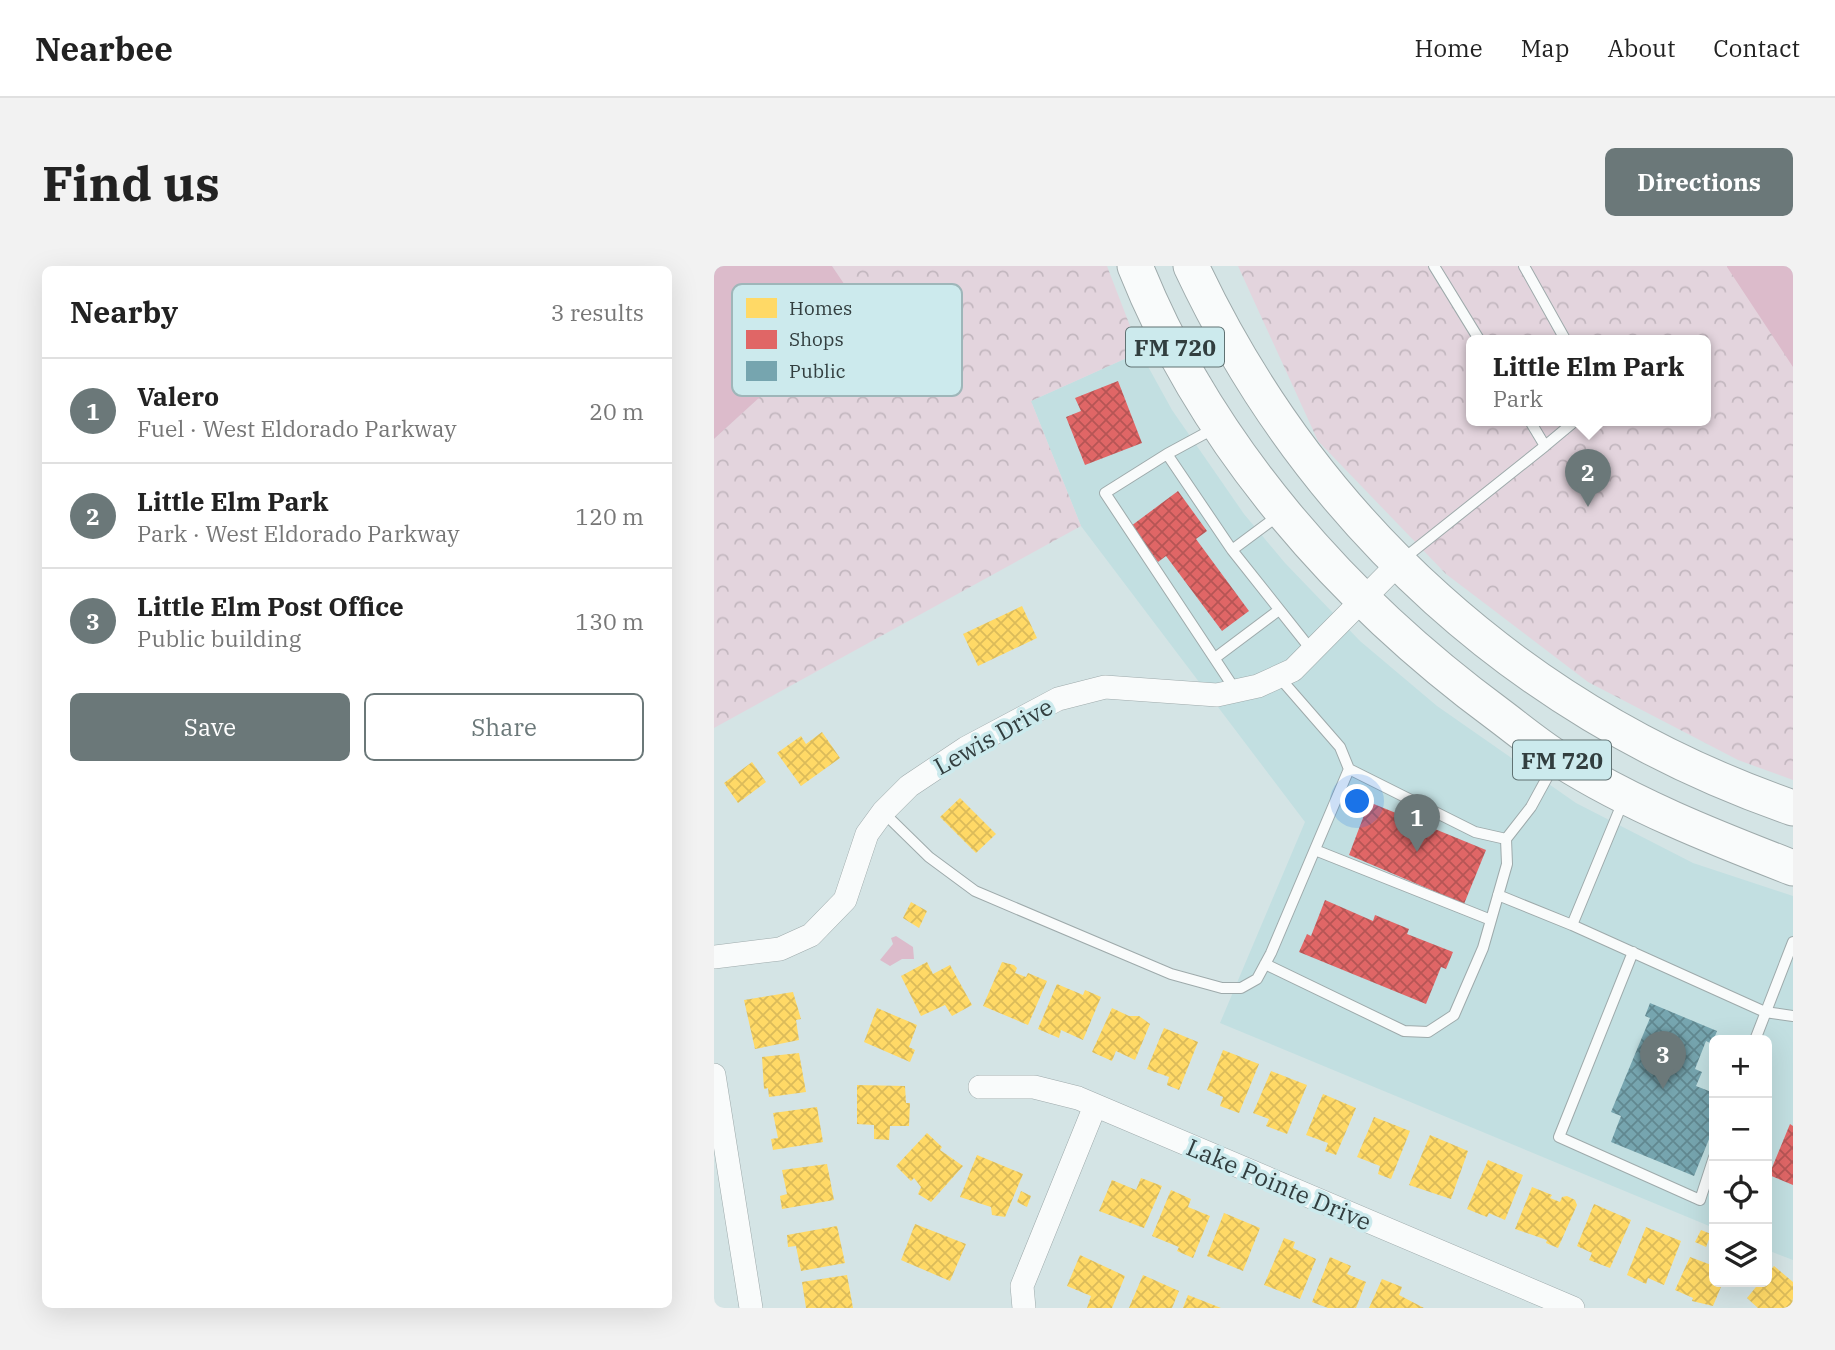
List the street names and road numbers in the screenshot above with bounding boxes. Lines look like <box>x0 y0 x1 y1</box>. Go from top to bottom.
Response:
road number: FM 720 <box>1126 327 1224 366</box>
street label: Lewis Drive <box>928 690 1058 782</box>
road number: FM 720 <box>1513 740 1611 780</box>
street label: Lake Pointe Drive <box>1182 1131 1376 1237</box>

